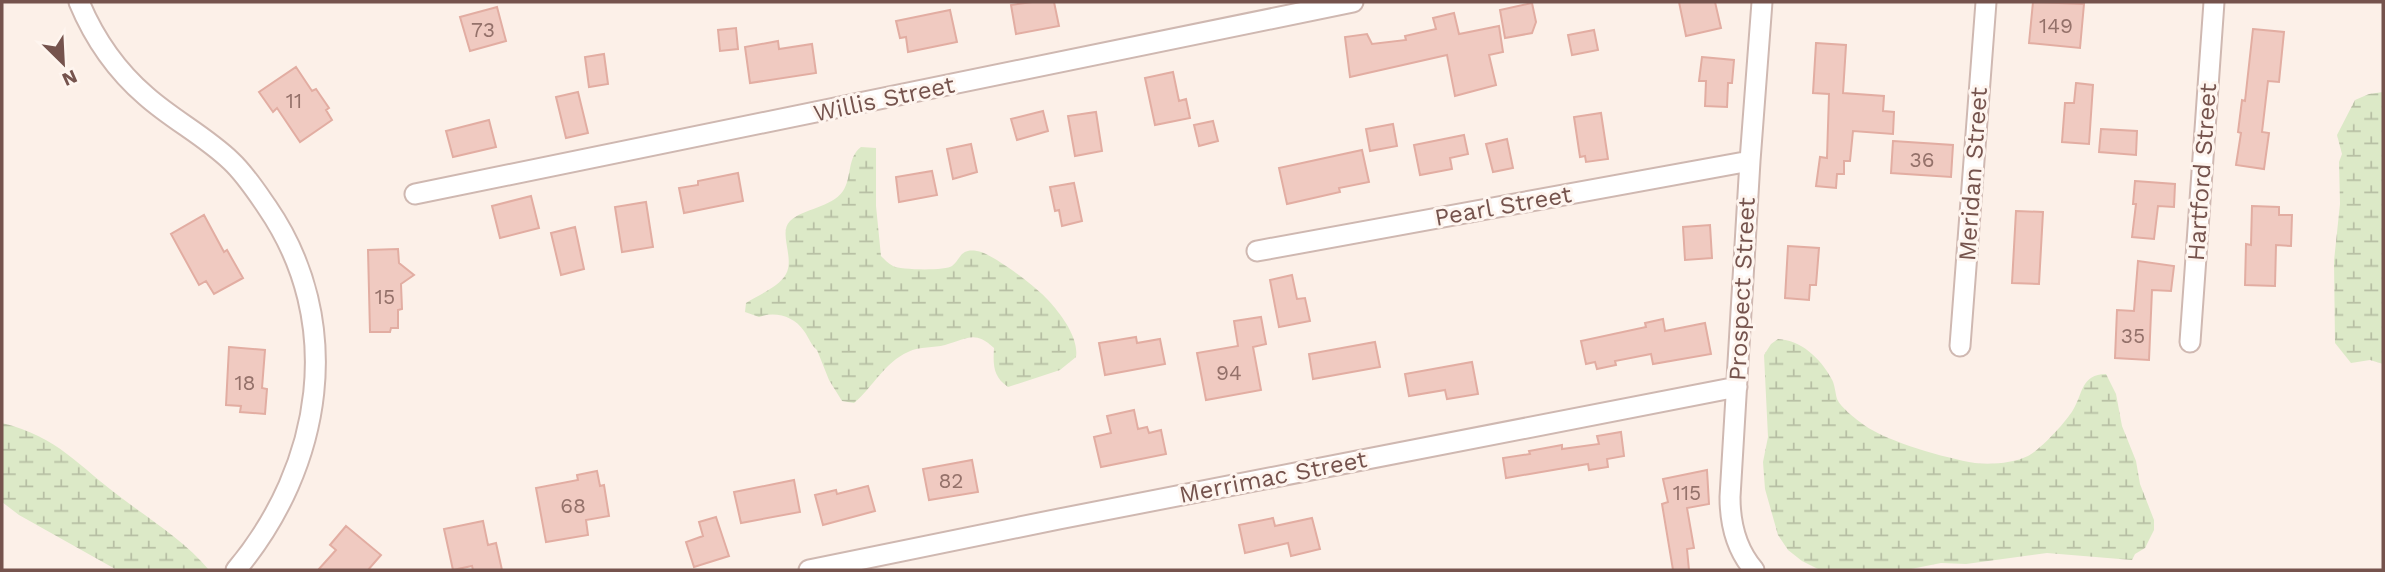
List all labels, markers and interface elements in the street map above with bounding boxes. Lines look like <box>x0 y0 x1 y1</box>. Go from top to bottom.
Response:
house number: 149 <box>2039 13 2073 38</box>
house number: 73 <box>471 17 495 42</box>
north arrow <box>28 28 98 98</box>
text: N <box>59 65 81 91</box>
street label: Willis Street <box>811 70 957 128</box>
street label: Hartford Street <box>2182 82 2222 262</box>
street label: Meridan Street <box>1953 86 1993 262</box>
house number: 11 <box>286 88 302 113</box>
house number: 36 <box>1909 147 1935 172</box>
street label: Pearl Street <box>1432 180 1574 232</box>
street label: Prospect Street <box>1723 196 1761 382</box>
house number: 15 <box>375 284 395 309</box>
house number: 35 <box>2121 323 2145 348</box>
house number: 94 <box>1216 360 1242 385</box>
house number: 18 <box>234 370 256 395</box>
street label: Merrimac Street <box>1177 445 1369 509</box>
house number: 82 <box>938 468 964 493</box>
house number: 115 <box>1673 480 1701 505</box>
house number: 68 <box>560 493 586 518</box>

